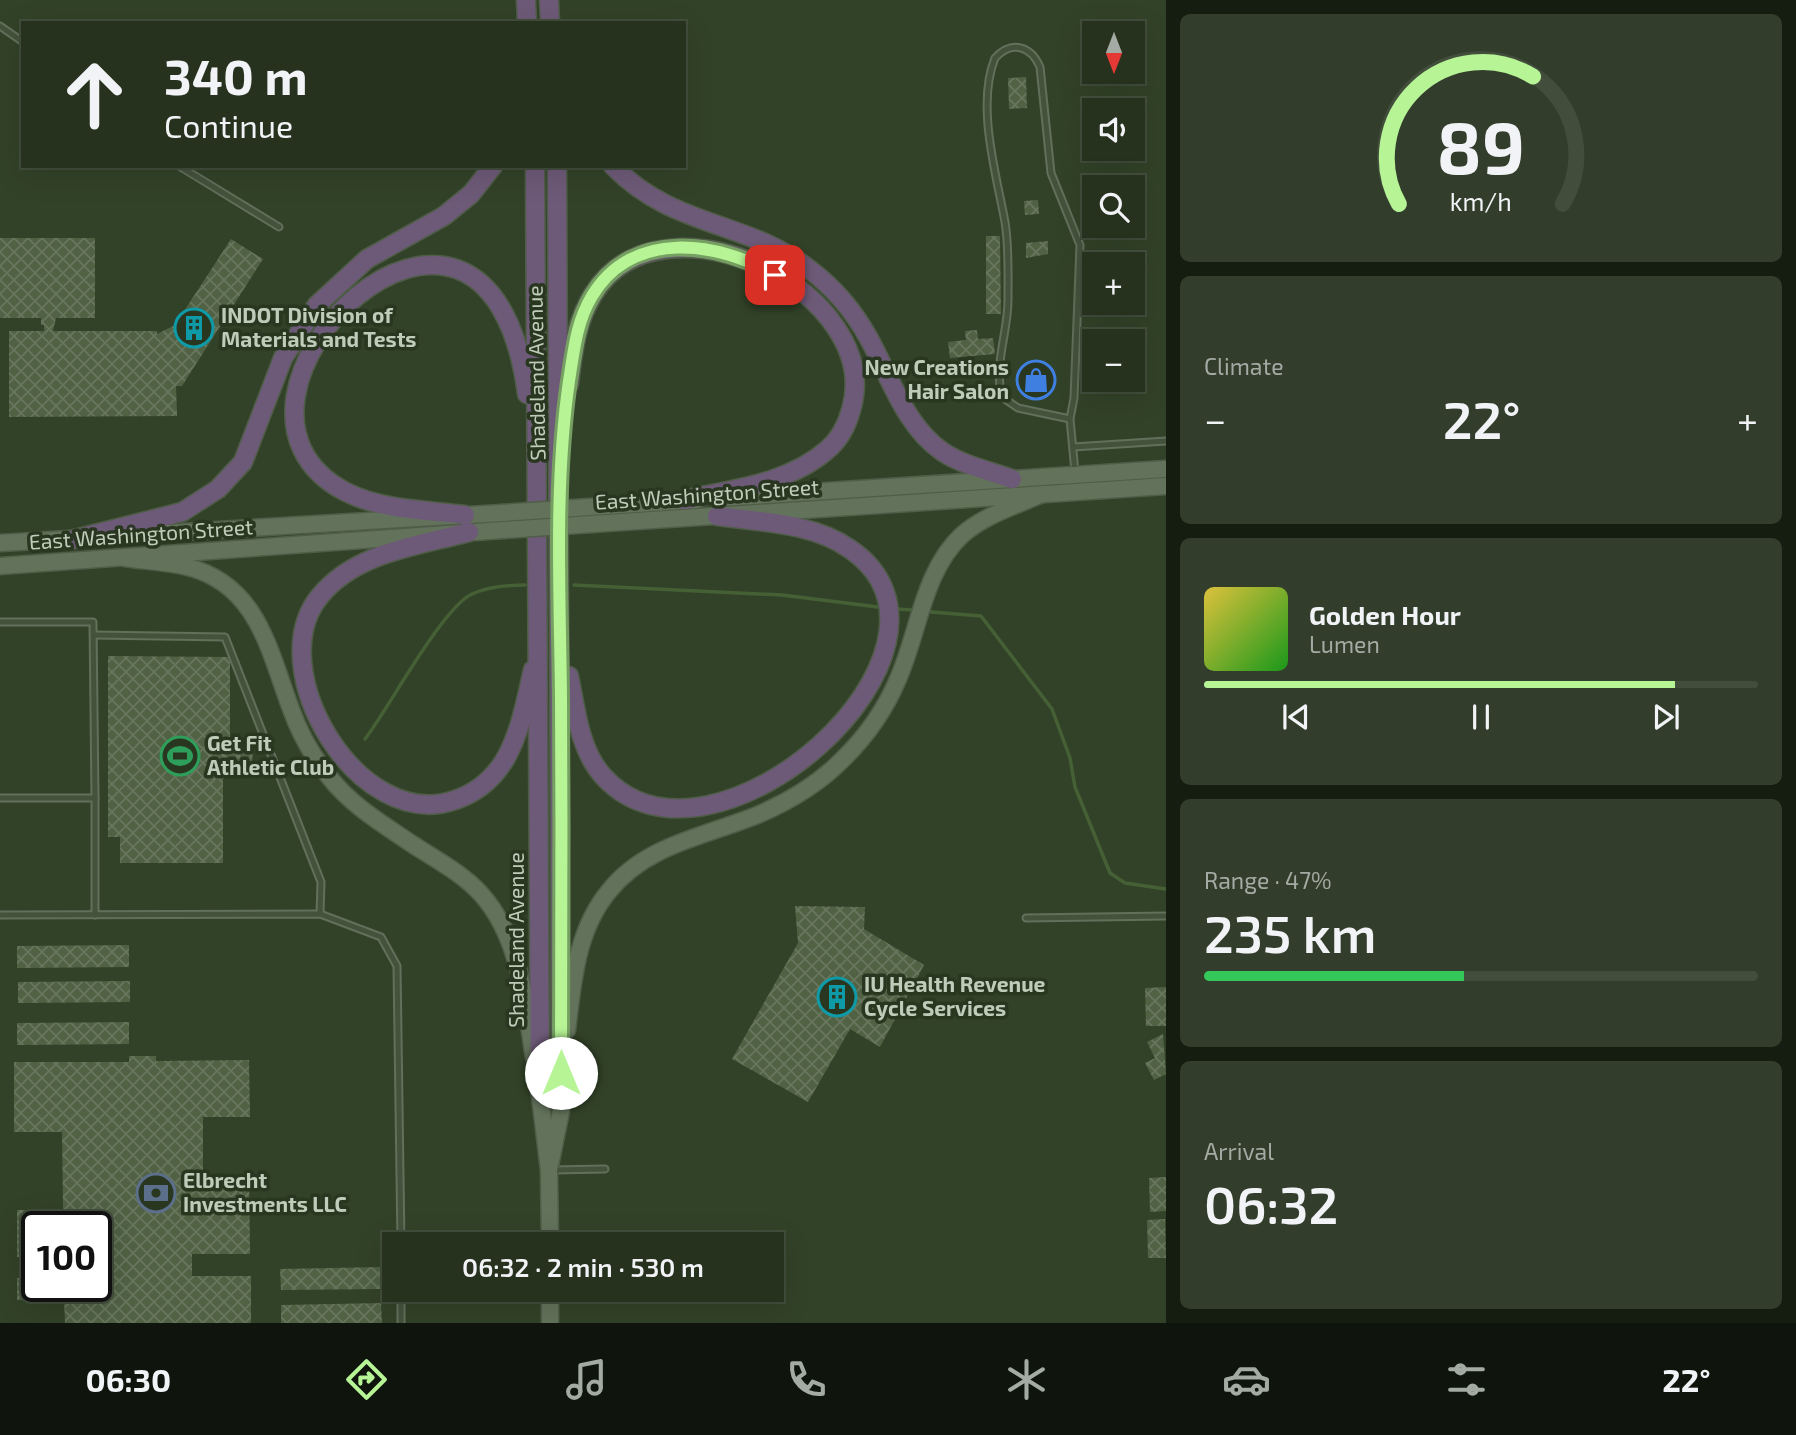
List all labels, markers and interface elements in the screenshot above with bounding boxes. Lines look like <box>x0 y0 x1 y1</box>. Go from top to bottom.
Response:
north arrow <box>1082 21 1144 84</box>
map controls <box>1082 21 1145 392</box>
text: 340 m <box>164 46 308 105</box>
icon: ahead <box>49 49 140 140</box>
button: sound <box>1082 98 1145 161</box>
text: 89 <box>1437 101 1525 189</box>
text: Continue <box>164 106 293 144</box>
button: search <box>1082 175 1145 238</box>
text: km/h <box>1450 186 1512 216</box>
pin <box>745 245 805 305</box>
button: + <box>1082 252 1145 315</box>
icon: arrive <box>756 256 794 294</box>
street label: Shadeland Avenue <box>521 285 550 461</box>
place label: INDOT Division of Materials and Tests <box>221 302 416 351</box>
building icon: INDOT Division of Materials and Tests <box>173 307 215 349</box>
button: − <box>1082 329 1145 392</box>
text: Climate <box>1204 352 1284 380</box>
place label: New Creations Hair Salon <box>865 354 1009 403</box>
shop icon: New Creations Hair Salon <box>1015 359 1057 401</box>
text: 22° <box>1443 387 1521 449</box>
text: − <box>1204 396 1226 442</box>
text: + <box>1737 396 1758 442</box>
street label: East Washington Street <box>594 473 820 514</box>
street label: East Washington Street <box>28 513 254 554</box>
text: Golden Hour <box>1309 599 1461 630</box>
text: Lumen <box>1309 630 1380 658</box>
icon: previous <box>1277 698 1315 736</box>
icon: pause <box>1462 698 1500 736</box>
icon: next <box>1647 698 1685 736</box>
place label: Get Fit Athletic Club <box>207 730 334 779</box>
sports icon: Get Fit Athletic Club <box>159 735 201 777</box>
street label: Shadeland Avenue <box>503 852 528 1028</box>
text: Range · 47% <box>1204 866 1331 894</box>
text: 235 km <box>1204 901 1376 963</box>
place label: IU Health Revenue Cycle Services <box>864 971 1046 1021</box>
building icon: IU Health Revenue Cycle Services <box>816 976 858 1018</box>
position arrow <box>524 1036 598 1110</box>
text: Arrival <box>1204 1137 1274 1165</box>
place label: Elbrecht Investments LLC <box>183 1167 347 1216</box>
bank icon: Elbrecht Investments LLC <box>135 1172 177 1214</box>
text: 06:32 <box>1204 1172 1338 1234</box>
speed limit sign: 100 <box>21 1211 112 1302</box>
text: 06:32 · 2 min · 530 m <box>462 1251 704 1282</box>
icon: directions <box>342 1355 391 1404</box>
icon: music <box>562 1355 611 1404</box>
icon: phone <box>782 1355 831 1404</box>
icon: climate <box>1002 1355 1051 1404</box>
icon: car <box>1222 1355 1271 1404</box>
icon: filters <box>1442 1355 1491 1404</box>
text: 06:30 <box>86 1360 171 1398</box>
text: 22° <box>1662 1360 1710 1398</box>

